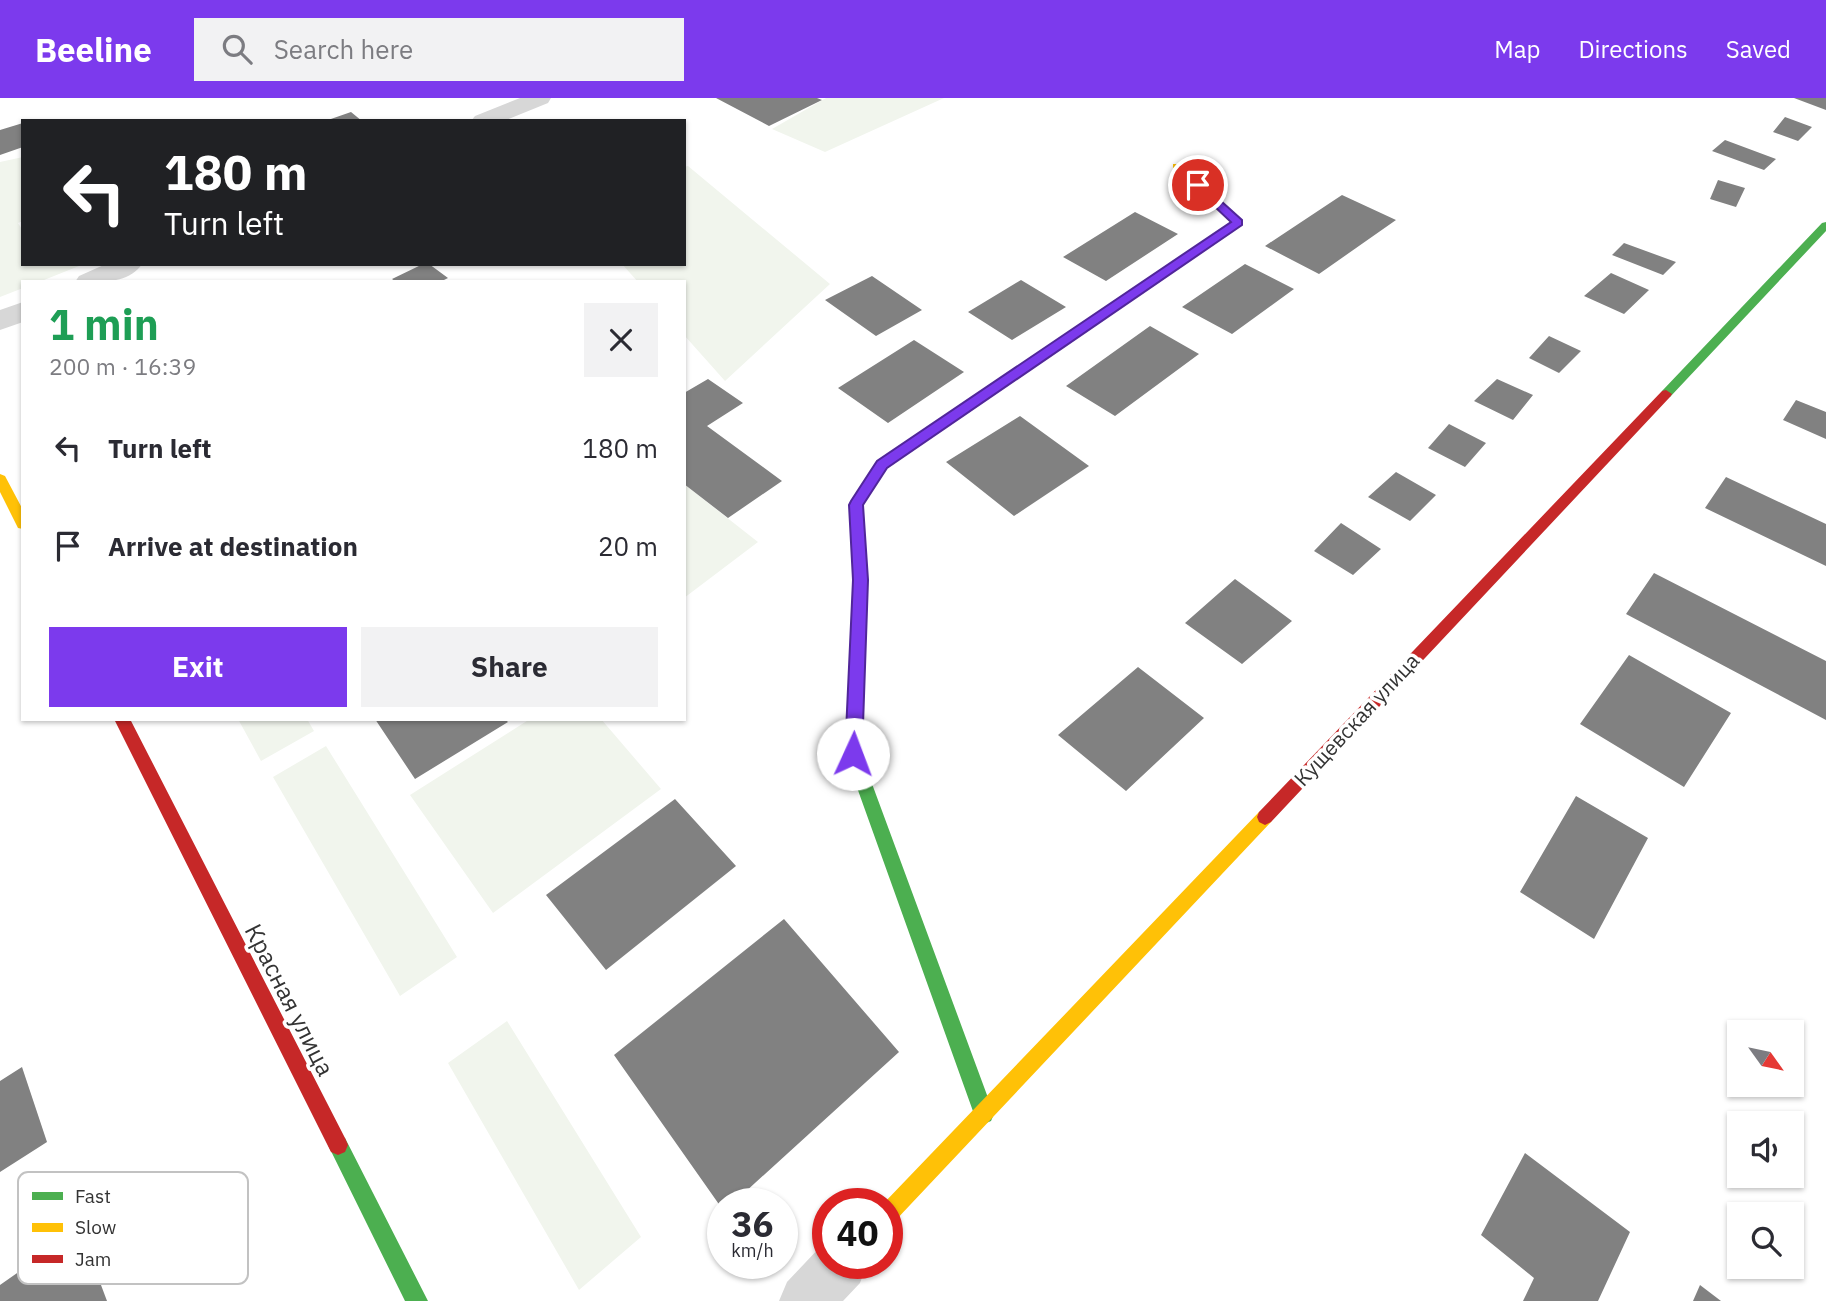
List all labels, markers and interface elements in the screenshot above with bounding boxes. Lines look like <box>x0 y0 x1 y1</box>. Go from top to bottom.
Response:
search box <box>194 18 684 81</box>
text: Beeline <box>35 28 152 71</box>
icon: search <box>218 30 256 68</box>
text: Search here <box>274 32 413 66</box>
text: Map <box>1494 33 1540 65</box>
text: Directions <box>1578 33 1688 65</box>
text: Saved <box>1726 33 1791 65</box>
text: 180 m <box>164 140 308 203</box>
icon: left <box>49 147 140 238</box>
pin <box>1168 155 1228 215</box>
icon: arrive <box>1179 166 1217 204</box>
text: Turn left <box>164 202 284 244</box>
text: 1 min <box>49 297 159 352</box>
button: close <box>584 303 658 377</box>
text: 200 m · 16:39 <box>49 351 196 381</box>
icon: left <box>49 429 87 467</box>
text: Turn left <box>108 431 211 465</box>
text: 180 m <box>582 431 658 465</box>
icon: arrive <box>49 527 87 565</box>
text: Arrive at destination <box>108 529 358 563</box>
text: 20 m <box>598 529 658 563</box>
button: Exit <box>49 627 347 707</box>
button: Share <box>361 627 658 707</box>
street label: Кущевская улица <box>1287 647 1425 792</box>
position arrow <box>816 717 890 791</box>
street label: Красная улица <box>238 918 342 1081</box>
north arrow <box>1727 1020 1804 1097</box>
map controls <box>1727 1020 1804 1279</box>
button: sound <box>1727 1111 1804 1188</box>
legend <box>18 1172 248 1284</box>
text: Fast <box>75 1184 111 1208</box>
speed limit sign: 40 <box>812 1188 903 1279</box>
text: 36 <box>731 1201 774 1247</box>
button: search <box>1727 1202 1804 1279</box>
text: Slow <box>75 1215 116 1239</box>
text: km/h <box>731 1239 774 1262</box>
text: Jam <box>75 1247 111 1271</box>

